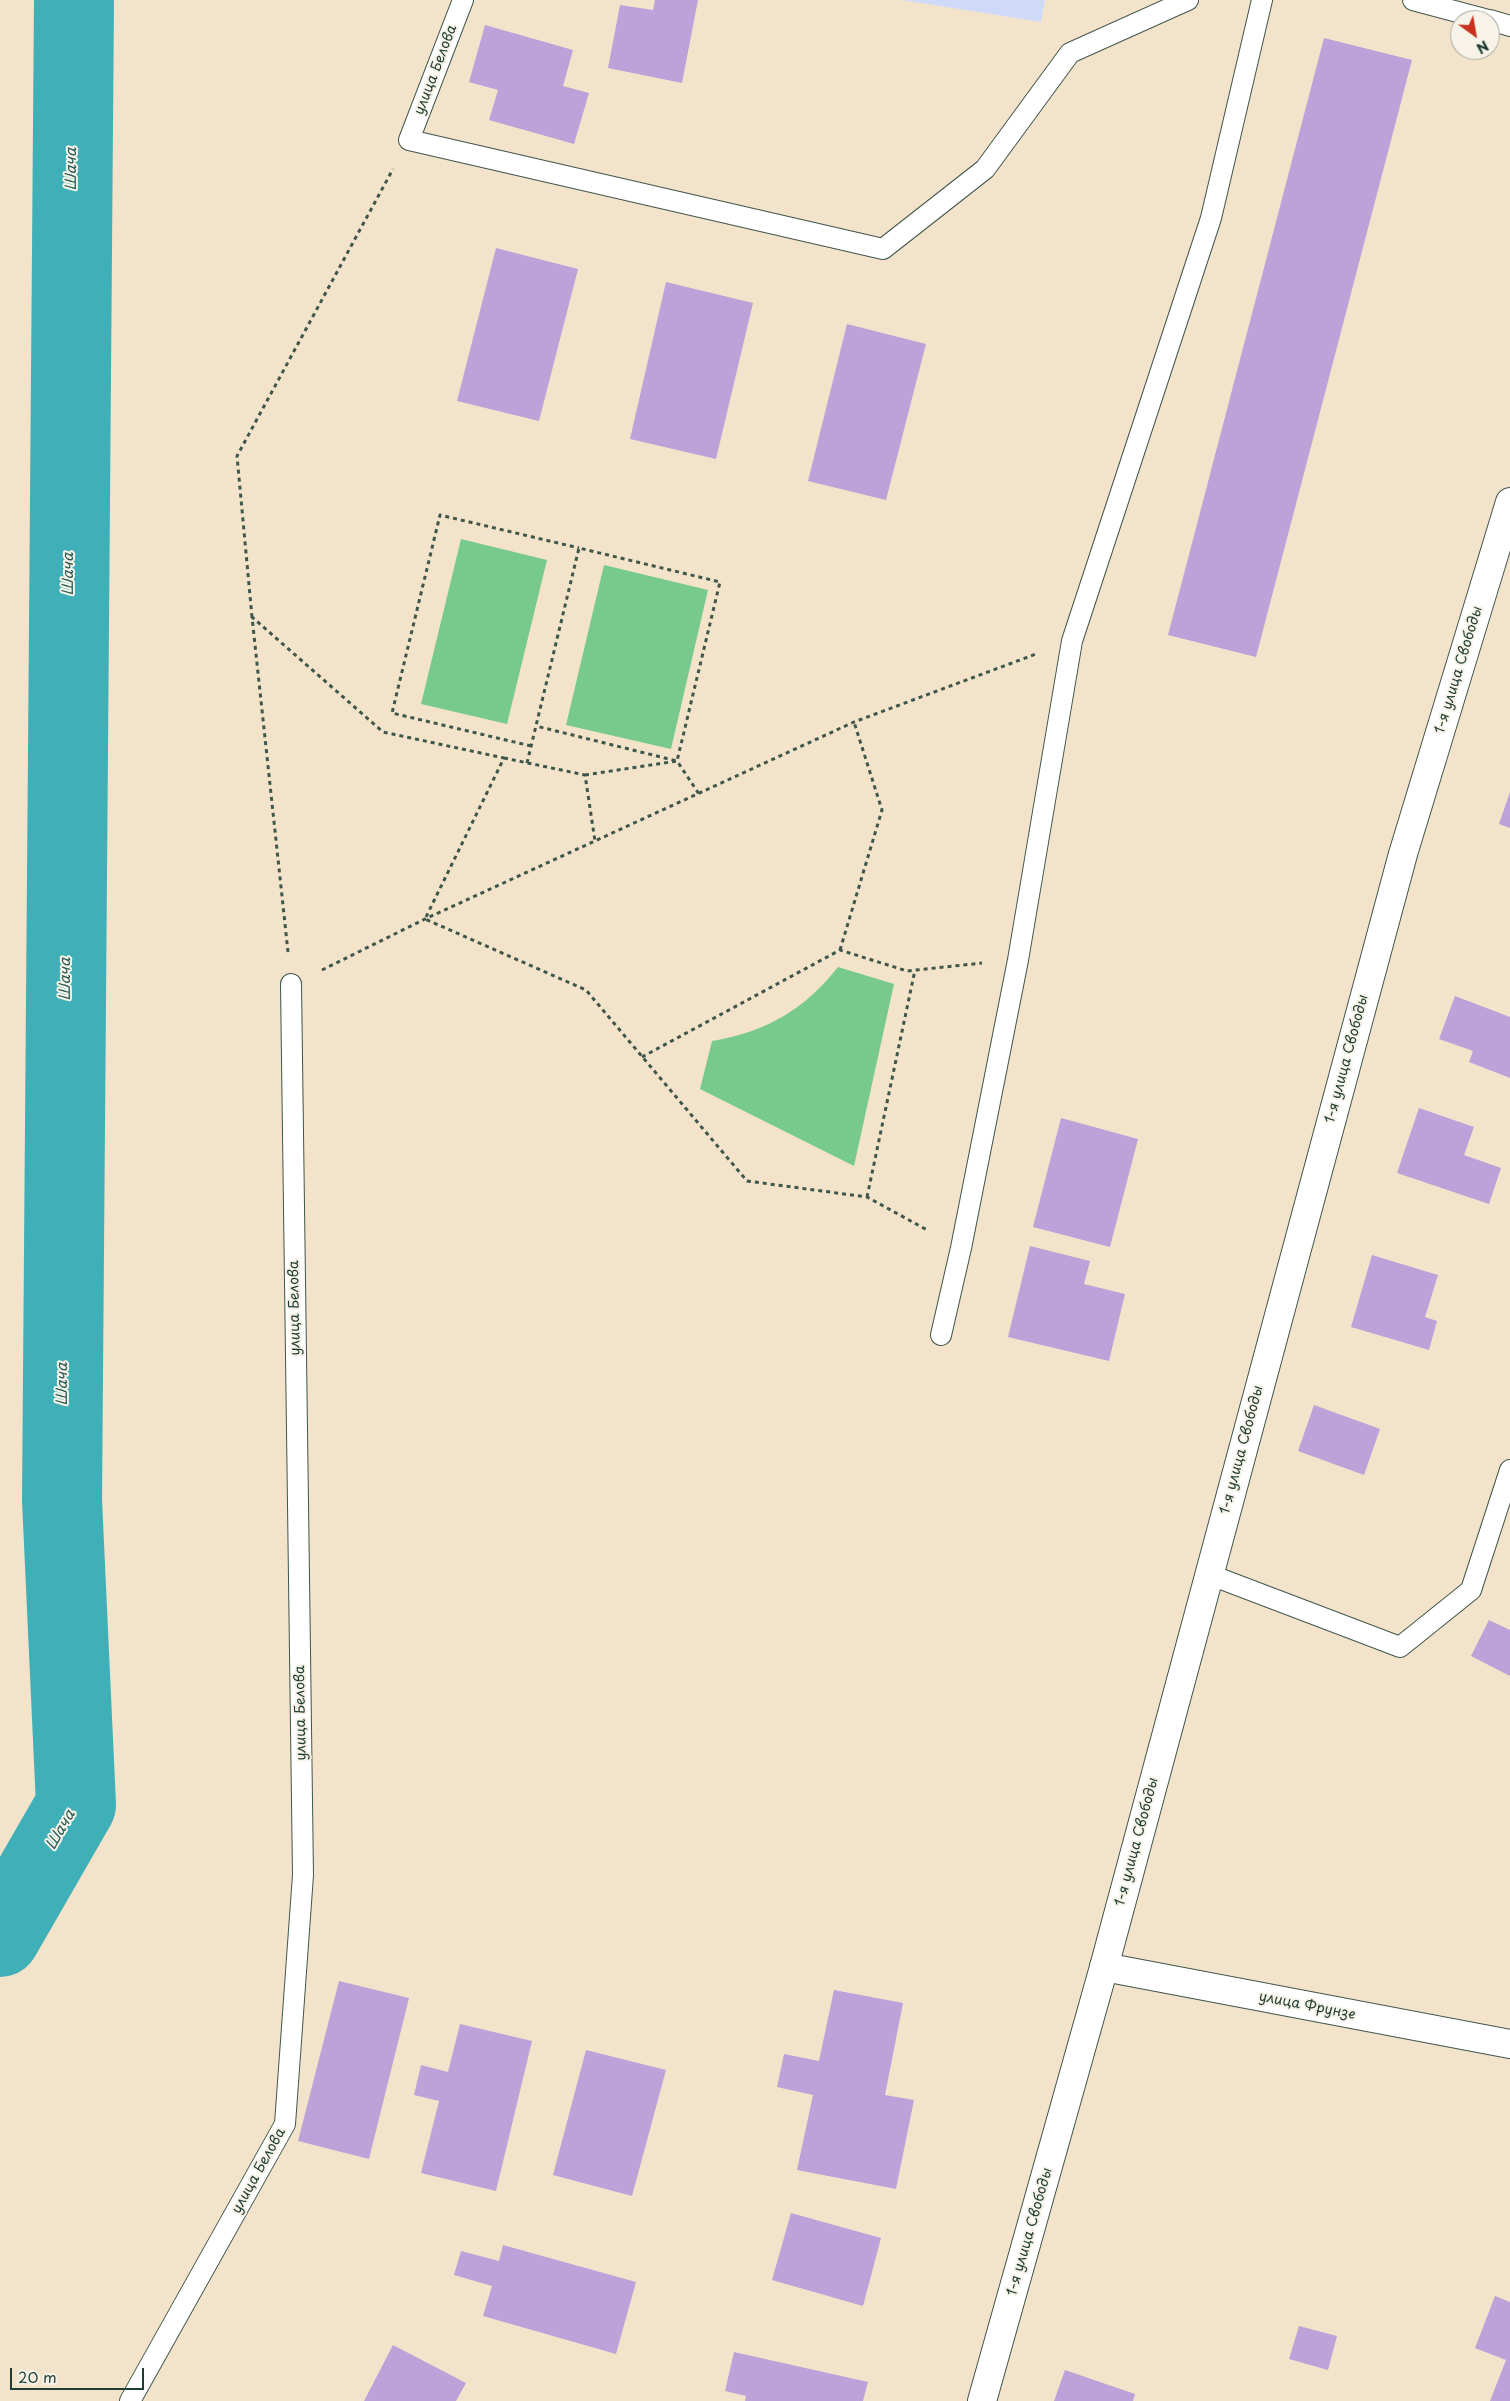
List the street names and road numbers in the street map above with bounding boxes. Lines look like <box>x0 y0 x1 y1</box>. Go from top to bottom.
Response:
street label: улица Белова <box>411 23 461 117</box>
street label: 1-я улица Свободы <box>1432 604 1486 736</box>
street label: 1-я улица Свободы <box>1322 993 1372 1125</box>
street label: улица Белова <box>286 1260 304 1356</box>
street label: 1-я улица Свободы <box>1217 1384 1267 1516</box>
street label: улица Белова <box>292 1665 310 1761</box>
street label: 1-я улица Свободы <box>1112 1776 1162 1908</box>
street label: улица Фрунзе <box>1257 1988 1357 2024</box>
street label: улица Белова <box>229 2125 289 2217</box>
street label: 1-я улица Свободы <box>1004 2166 1056 2298</box>

